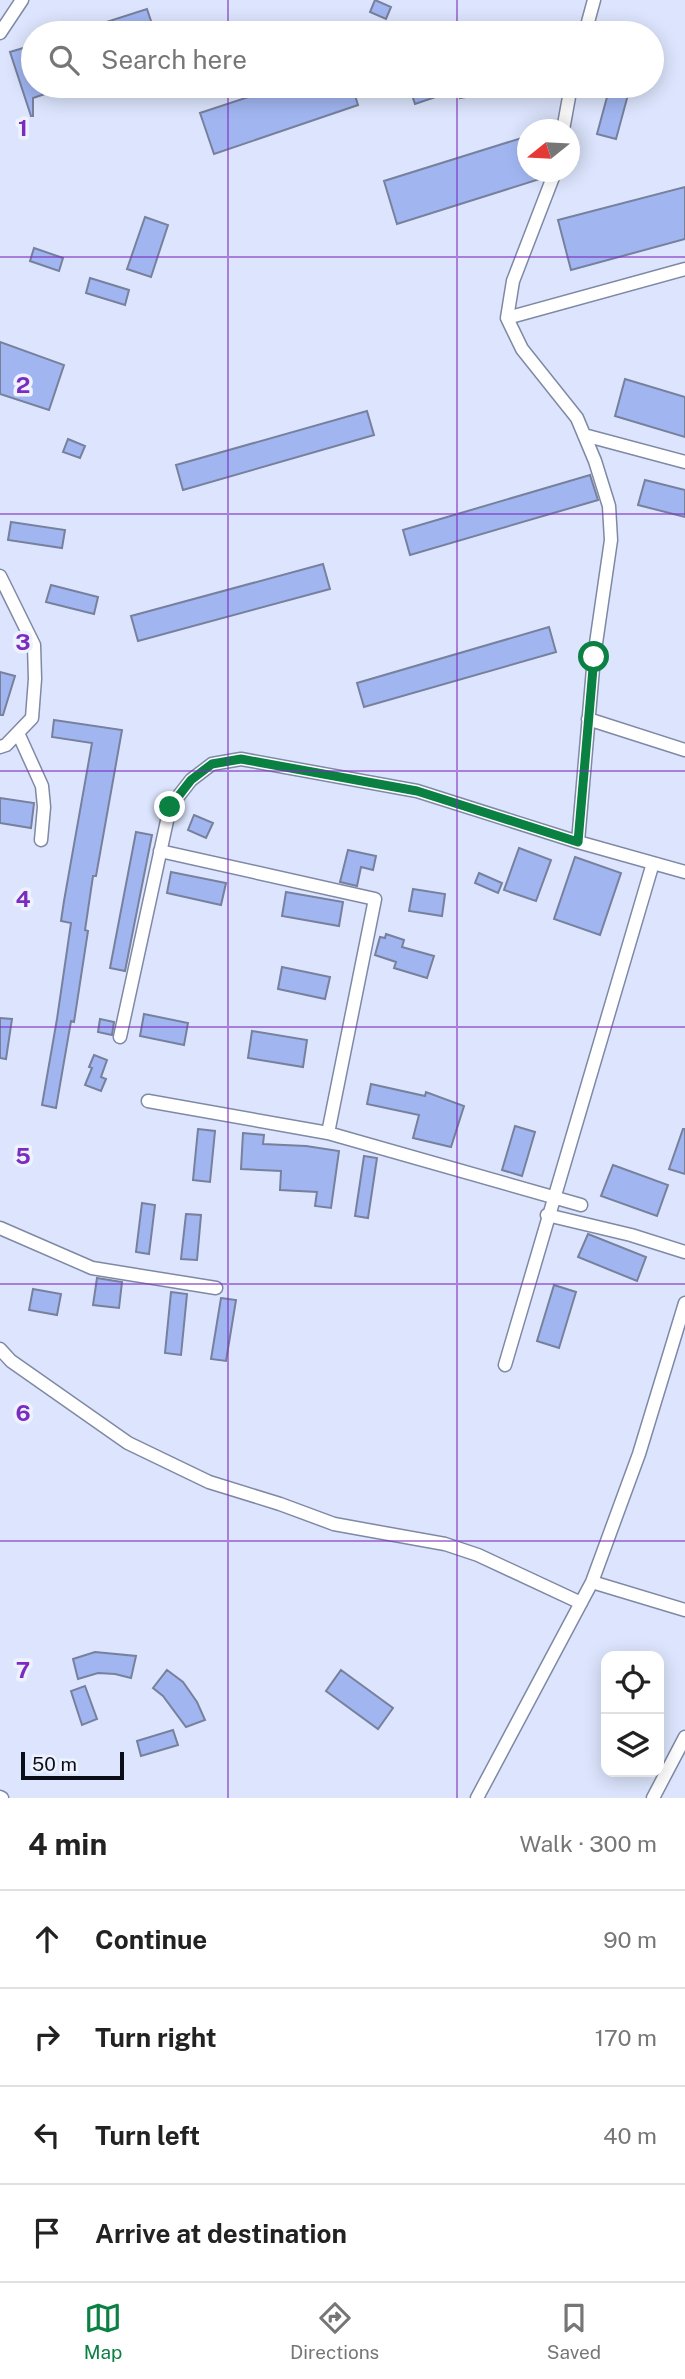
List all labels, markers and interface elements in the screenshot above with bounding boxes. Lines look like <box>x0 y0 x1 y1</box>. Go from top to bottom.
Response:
search box <box>21 21 664 98</box>
icon: search <box>45 41 83 79</box>
text: Search here <box>101 44 247 75</box>
text: 1 <box>18 114 28 141</box>
north arrow <box>517 119 580 182</box>
text: 2 <box>16 371 30 398</box>
text: 3 <box>15 628 31 655</box>
route start <box>578 641 609 672</box>
route end <box>154 791 185 822</box>
text: 4 <box>15 885 31 912</box>
text: 5 <box>15 1142 31 1169</box>
text: 6 <box>15 1399 31 1426</box>
map controls <box>601 1651 664 1777</box>
button: locate <box>601 1651 664 1714</box>
text: 7 <box>16 1656 30 1683</box>
button: layers <box>601 1714 664 1777</box>
scale bar <box>21 1749 124 1781</box>
text: 50 m <box>32 1753 77 1775</box>
text: 4 min <box>28 1826 107 1862</box>
text: Walk · 300 m <box>519 1830 657 1857</box>
icon: ahead <box>28 1920 66 1958</box>
text: Continue <box>95 1924 207 1955</box>
text: 90 m <box>603 1926 657 1953</box>
icon: right <box>28 2018 66 2056</box>
text: Turn right <box>95 2022 217 2053</box>
text: 170 m <box>595 2024 657 2051</box>
icon: left <box>28 2116 66 2154</box>
text: Turn left <box>95 2120 200 2151</box>
text: 40 m <box>603 2122 657 2149</box>
icon: arrive <box>28 2214 66 2252</box>
text: Arrive at destination <box>95 2218 347 2249</box>
tab: Map <box>84 2299 122 2363</box>
tab: Directions <box>290 2299 379 2363</box>
tab: Saved <box>547 2299 601 2363</box>

